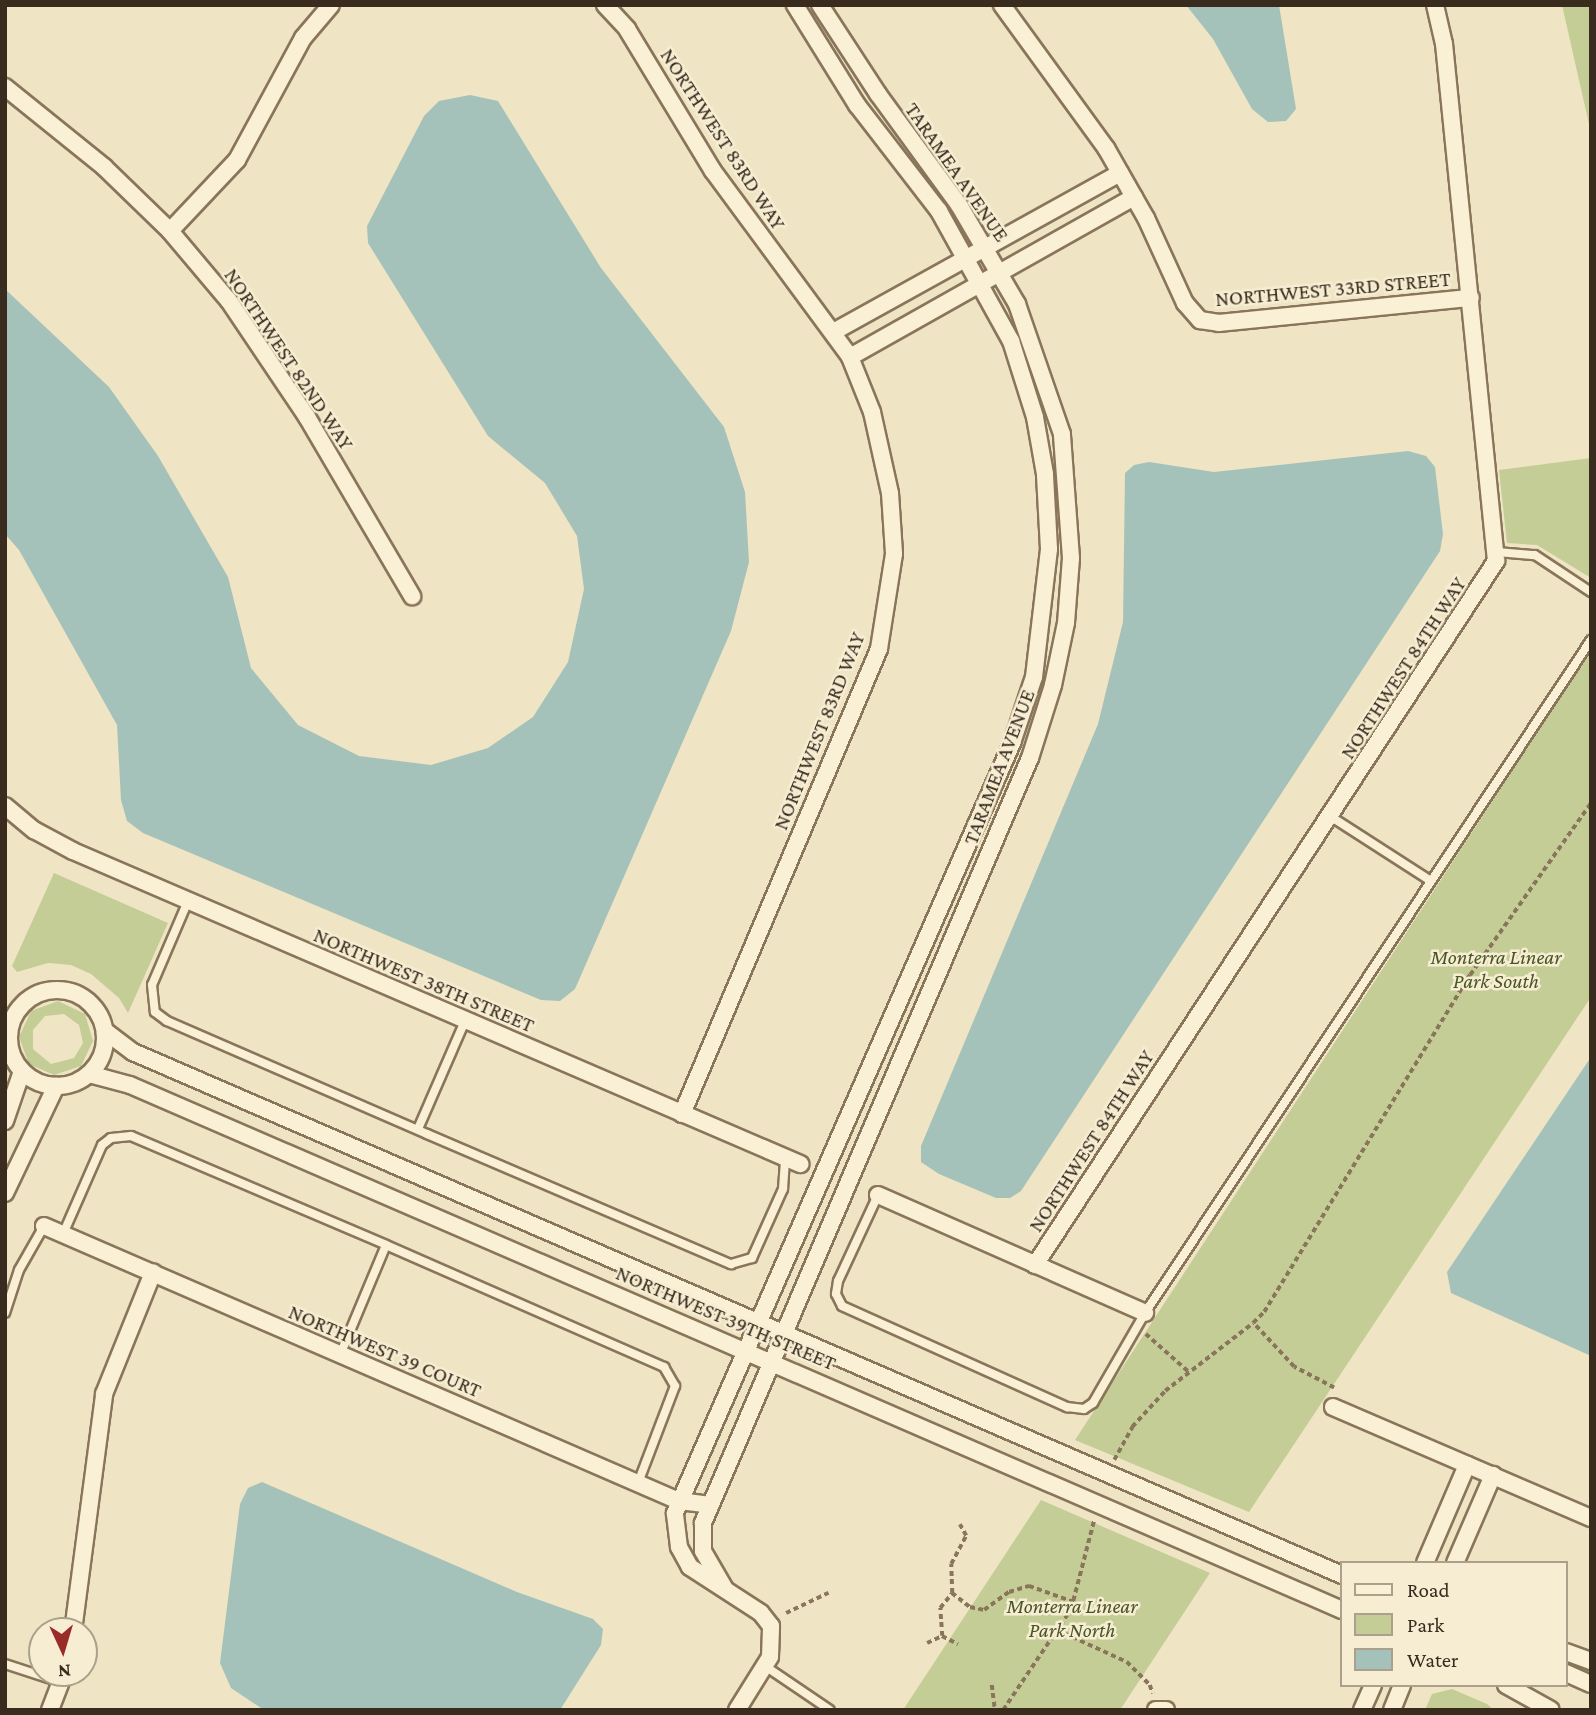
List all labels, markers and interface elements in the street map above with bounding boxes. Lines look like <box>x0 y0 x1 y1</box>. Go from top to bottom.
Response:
street label: NORTHWEST 83RD WAY <box>655 44 791 234</box>
street label: TARAMEA AVENUE <box>900 98 1014 246</box>
street label: NORTHWEST 82ND WAY <box>219 263 359 455</box>
street label: NORTHWEST 33RD STREET <box>1214 266 1452 312</box>
street label: NORTHWEST 84TH WAY <box>1335 572 1471 764</box>
street label: NORTHWEST 83RD WAY <box>768 628 870 834</box>
street label: TARAMEA AVENUE <box>958 686 1040 848</box>
street label: NORTHWEST 38TH STREET <box>310 922 538 1038</box>
park label: Monterra Linear Park South <box>1430 944 1562 994</box>
street label: NORTHWEST 84TH WAY <box>1023 1045 1159 1237</box>
street label: NORTHWEST 39TH STREET <box>612 1260 840 1376</box>
street label: NORTHWEST 39 COURT <box>285 1299 485 1403</box>
legend <box>1340 1561 1568 1687</box>
text: Road <box>1407 1578 1450 1602</box>
park label: Monterra Linear Park North <box>1006 1593 1138 1643</box>
text: Park <box>1407 1613 1444 1637</box>
north arrow <box>28 1617 98 1687</box>
text: Water <box>1407 1648 1459 1672</box>
text: N <box>57 1661 72 1682</box>

